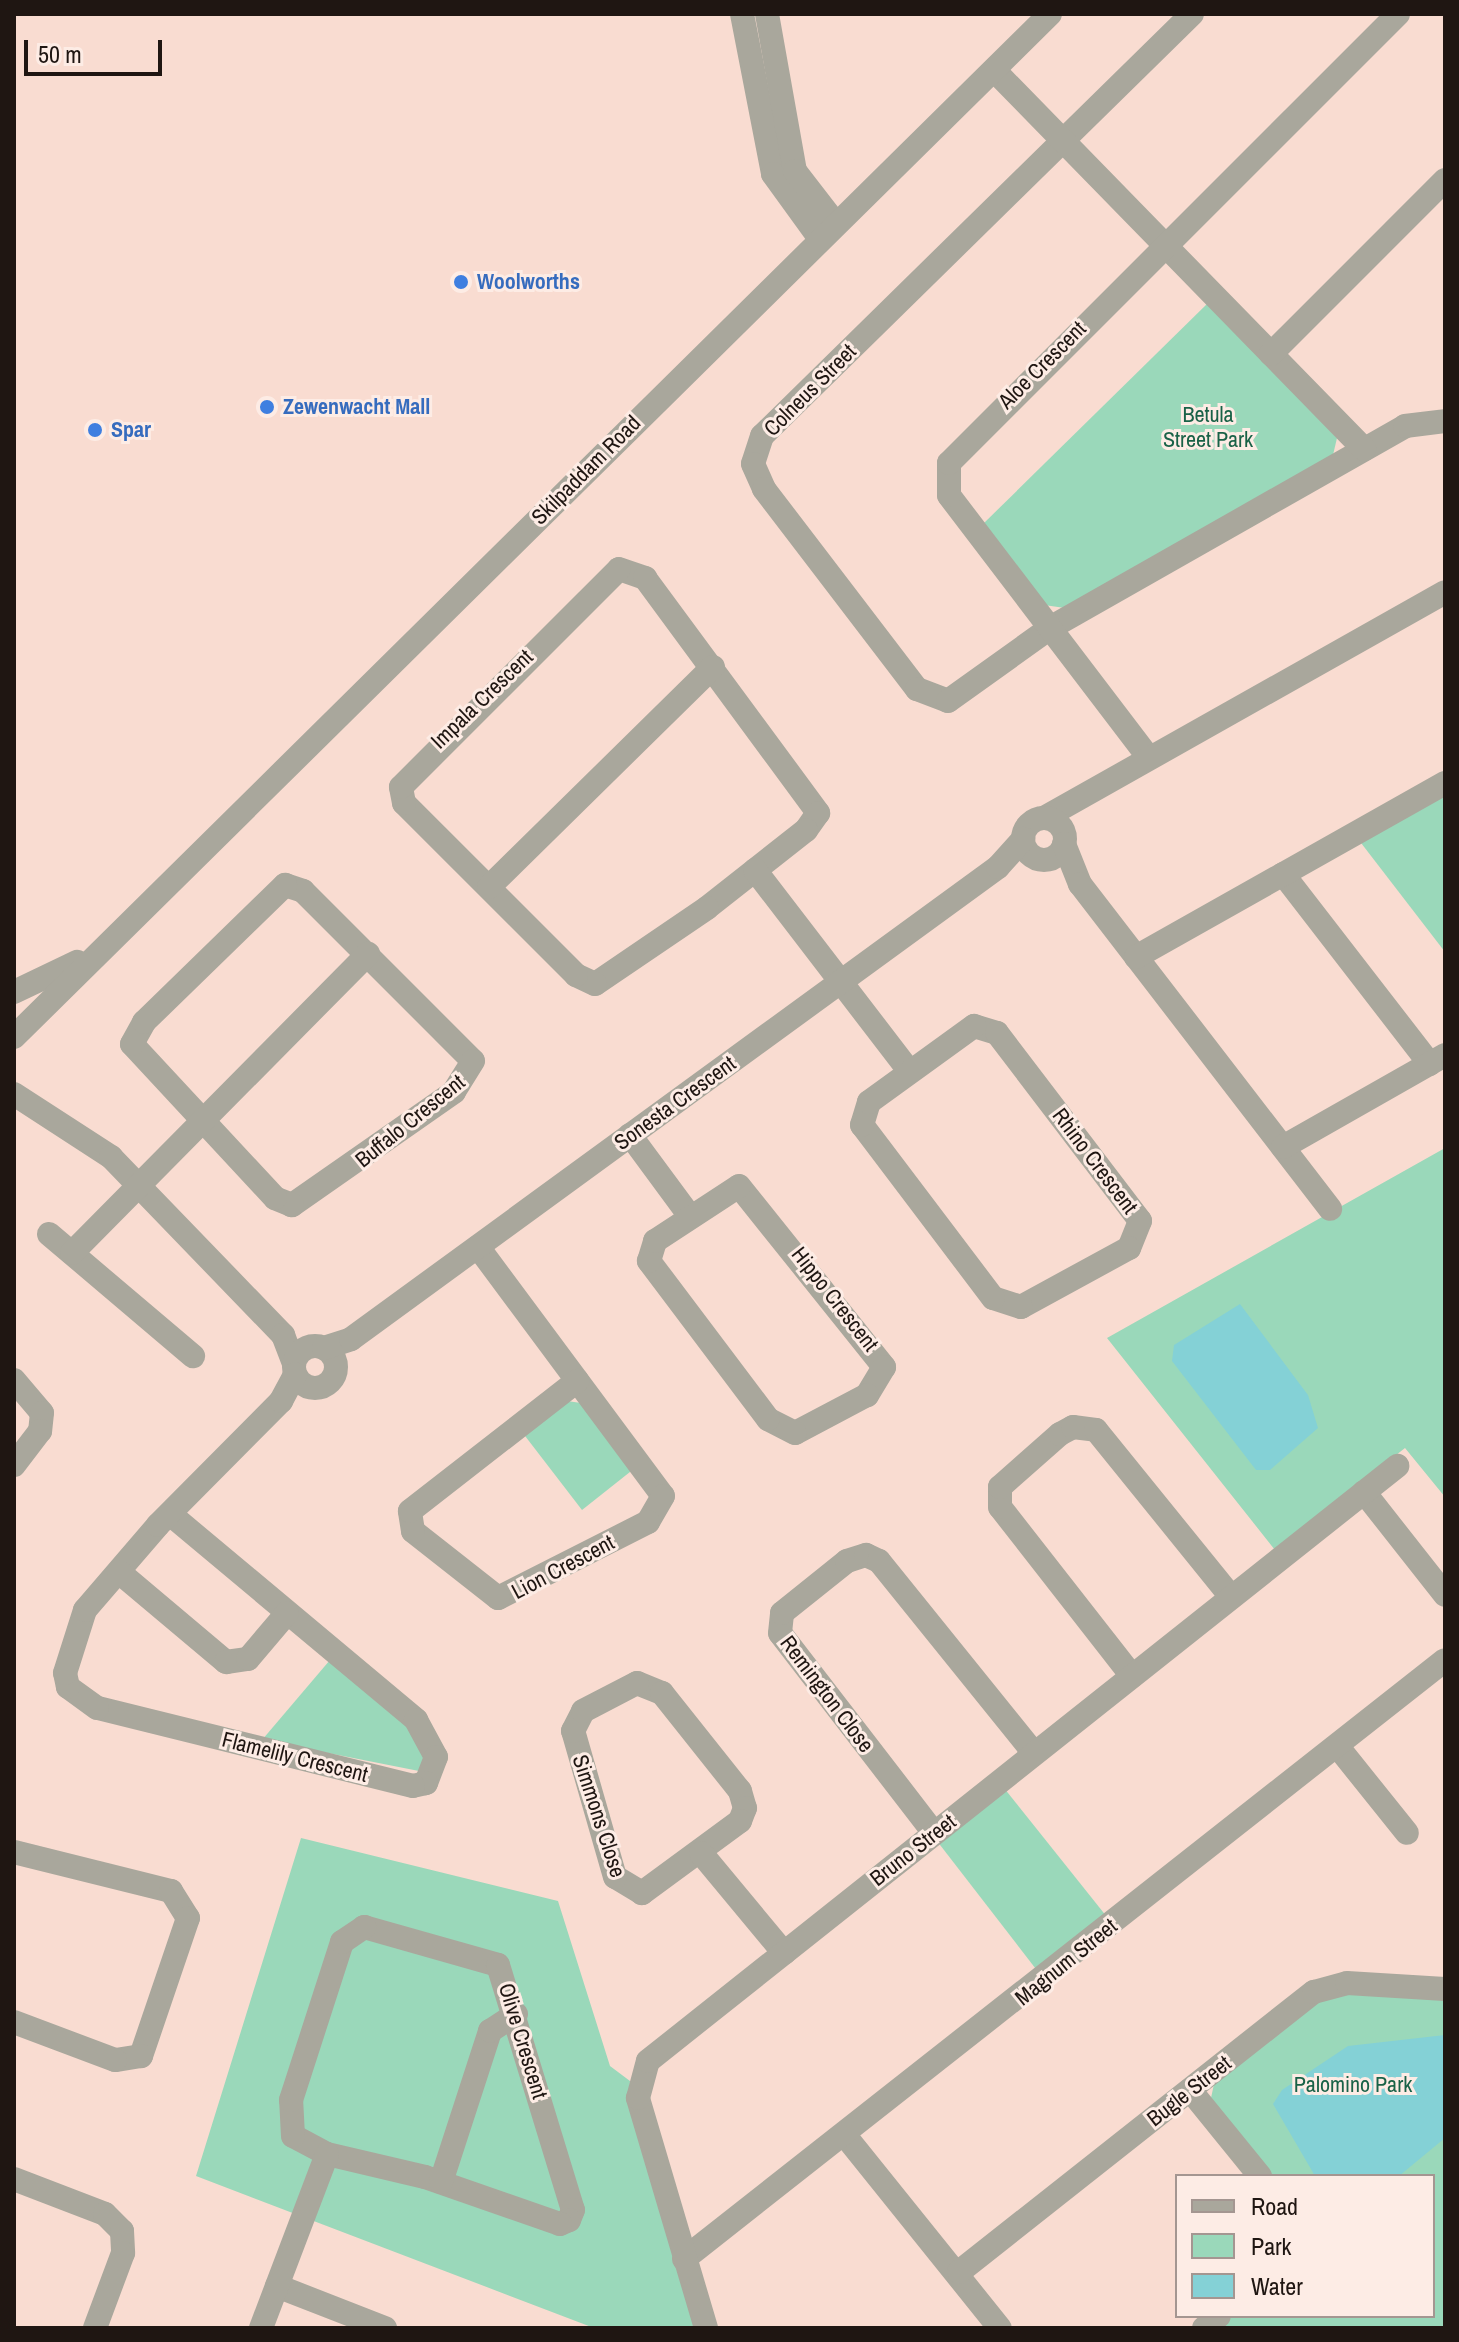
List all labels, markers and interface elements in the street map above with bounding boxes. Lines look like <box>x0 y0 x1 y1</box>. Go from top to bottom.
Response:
scale bar <box>28 24 166 74</box>
text: 50 m <box>38 38 82 70</box>
place label: Woolworths <box>477 269 580 295</box>
marker: Woolworths <box>452 273 470 291</box>
street label: Aloe Crescent <box>993 316 1091 414</box>
street label: Colneus Street <box>758 338 862 442</box>
place label: Zewenwacht Mall <box>283 394 430 420</box>
marker: Zewenwacht Mall <box>258 398 276 416</box>
park label: Betula Street Park <box>1163 401 1253 452</box>
street label: Skilpaddam Road <box>526 410 646 530</box>
place label: Spar <box>111 417 151 443</box>
marker: Spar <box>86 421 104 439</box>
street label: Impala Crescent <box>426 644 538 754</box>
street label: Sonesta Crescent <box>609 1050 741 1156</box>
street label: Buffalo Crescent <box>350 1069 470 1173</box>
street label: Rhino Crescent <box>1047 1103 1143 1219</box>
street label: Hippo Crescent <box>786 1241 884 1357</box>
street label: Lion Crescent <box>507 1529 619 1605</box>
street label: Remington Close <box>775 1630 879 1758</box>
street label: Flamelily Crescent <box>219 1726 371 1788</box>
street label: Simmons Close <box>567 1751 631 1881</box>
street label: Bruno Street <box>865 1808 961 1892</box>
street label: Magnum Street <box>1010 1913 1122 2011</box>
street label: Olive Crescent <box>493 1980 553 2102</box>
street label: Bugle Street <box>1142 2050 1236 2132</box>
park label: Palomino Park <box>1294 2072 1412 2098</box>
legend <box>1175 2174 1435 2318</box>
text: Road <box>1251 2190 1298 2222</box>
text: Park <box>1251 2230 1291 2262</box>
text: Water <box>1251 2270 1303 2302</box>

